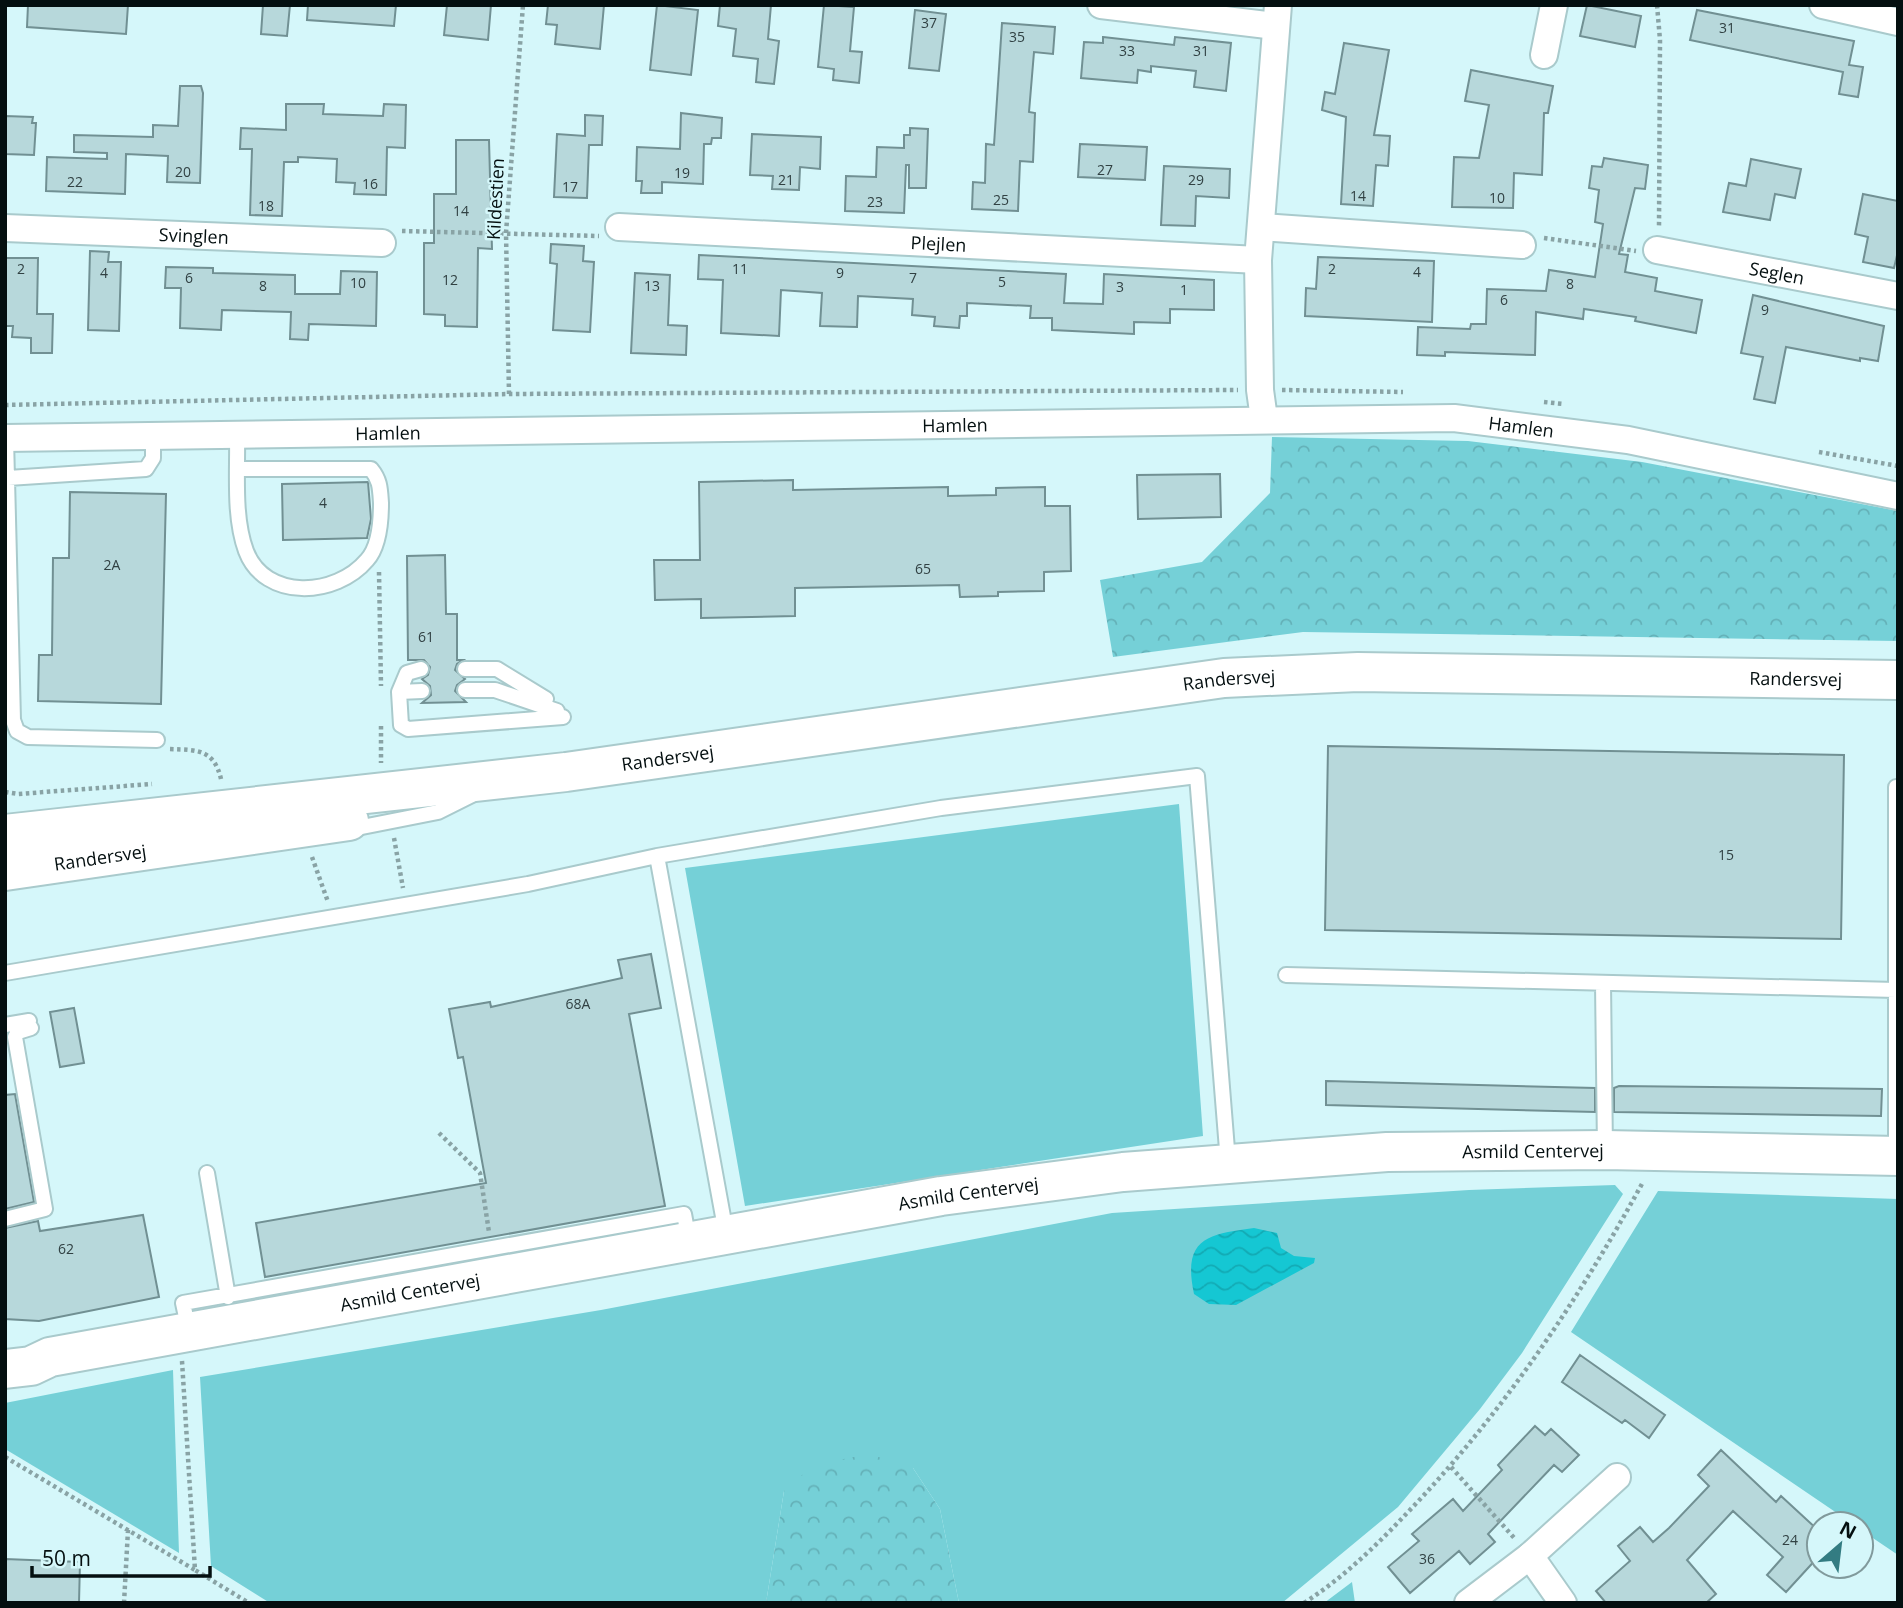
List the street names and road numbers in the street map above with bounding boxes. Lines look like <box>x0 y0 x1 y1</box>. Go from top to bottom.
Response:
street label: Kildestien <box>481 157 509 241</box>
street label: Svinglen <box>158 222 229 249</box>
street label: Plejlen <box>910 230 967 257</box>
street label: Seglen <box>1747 256 1806 290</box>
street label: Hamlen <box>1487 410 1555 443</box>
street label: Hamlen <box>922 412 988 437</box>
street label: Hamlen <box>355 420 421 445</box>
street label: Randersvej <box>1181 664 1276 696</box>
street label: Randersvej <box>1749 666 1842 691</box>
street label: Randersvej <box>620 739 715 776</box>
street label: Randersvej <box>52 839 148 876</box>
street label: Asmild Centervej <box>1462 1138 1604 1163</box>
street label: Asmild Centervej <box>896 1171 1040 1216</box>
street label: Asmild Centervej <box>338 1268 482 1316</box>

